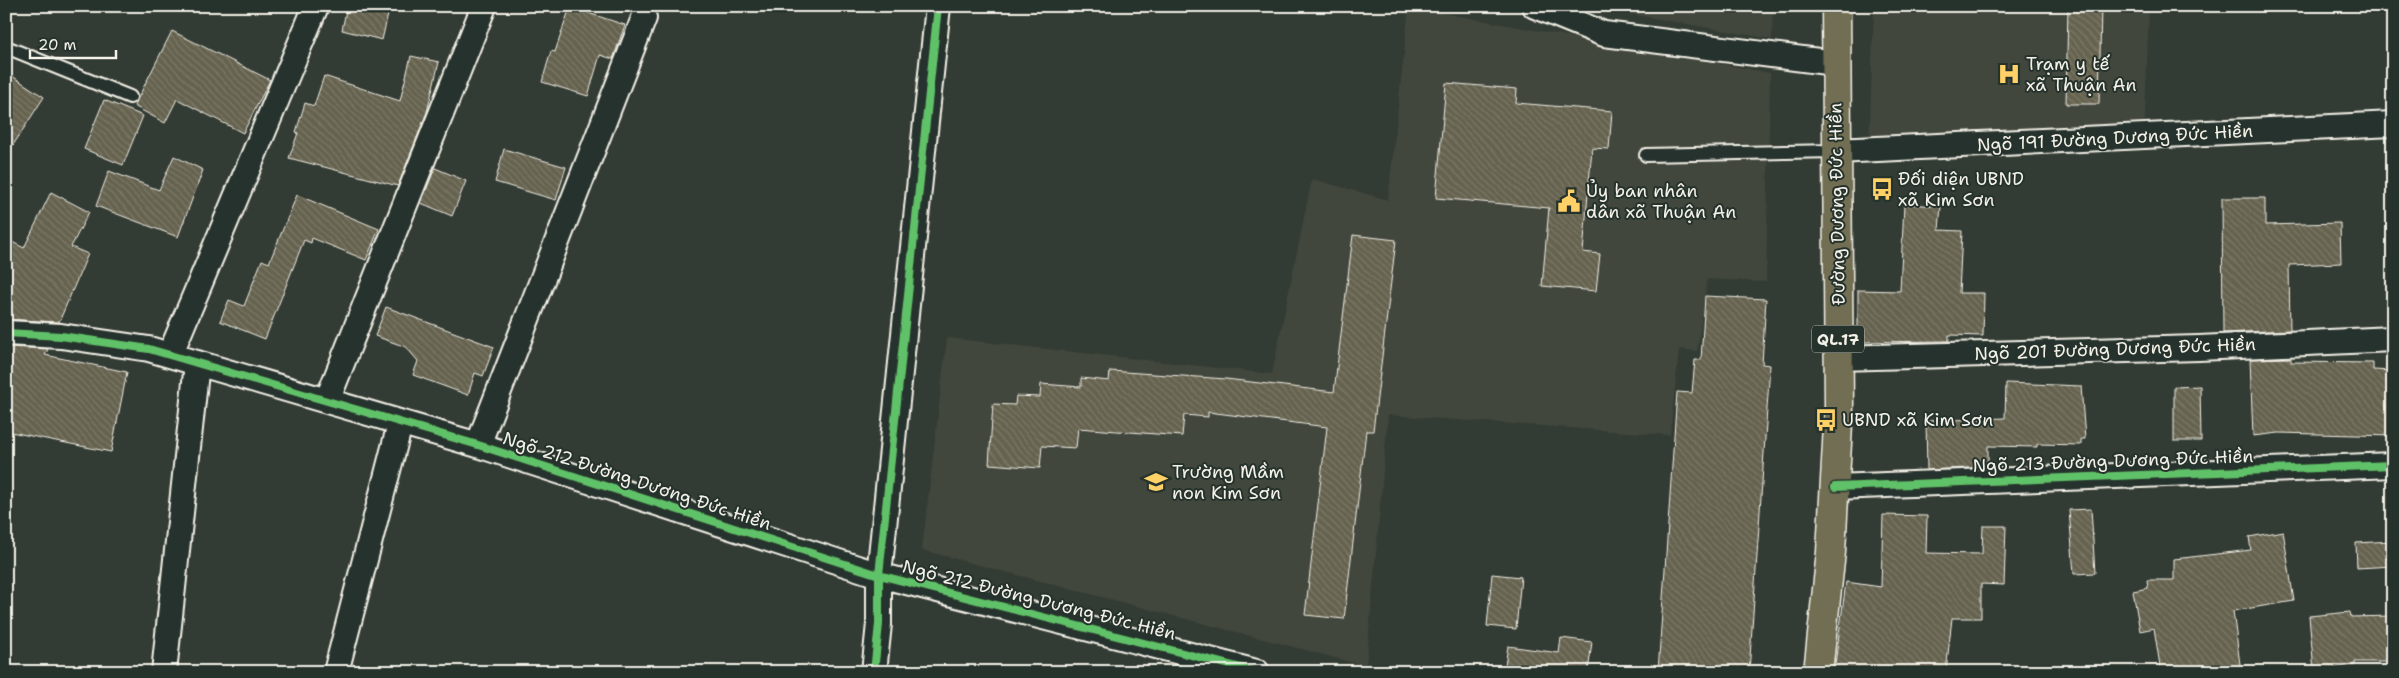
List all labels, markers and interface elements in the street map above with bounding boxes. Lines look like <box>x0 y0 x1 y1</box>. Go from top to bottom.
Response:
scale bar <box>30 28 116 60</box>
text: 20 m <box>38 35 77 55</box>
place label: Trạm y tế xã Thuận An <box>2026 52 2136 97</box>
hospital icon: Trạm y tế xã Thuận An <box>1996 61 2022 87</box>
street label: Đường Dương Đức Hiền <box>1823 103 1851 305</box>
street label: Ngõ 191 Đường Dương Đức Hiền <box>1976 119 2254 157</box>
place label: Đối diện UBND xã Kim Sơn <box>1898 167 2024 212</box>
bus stop icon: Đối diện UBND xã Kim Sơn <box>1869 176 1895 202</box>
place label: Ủy ban nhân dân xã Thuận An <box>1586 179 1736 224</box>
public building icon: Ủy ban nhân dân xã Thuận An <box>1556 188 1582 214</box>
road number: QL.17 <box>1812 326 1864 352</box>
street label: Ngõ 201 Đường Dương Đức Hiền <box>1974 332 2256 366</box>
bus stop icon: UBND xã Kim Sơn <box>1813 407 1839 433</box>
place label: UBND xã Kim Sơn <box>1842 408 1993 432</box>
street label: Ngõ 212 Đường Dương Đức Hiền <box>500 426 774 536</box>
street label: Ngõ 213 Đường Dương Đức Hiền <box>1972 444 2254 478</box>
place label: Trường Mầm non Kim Sơn <box>1172 460 1284 505</box>
school or university icon: Trường Mầm non Kim Sơn <box>1143 469 1169 495</box>
street label: Ngõ 212 Đường Dương Đức Hiền <box>900 554 1178 646</box>

